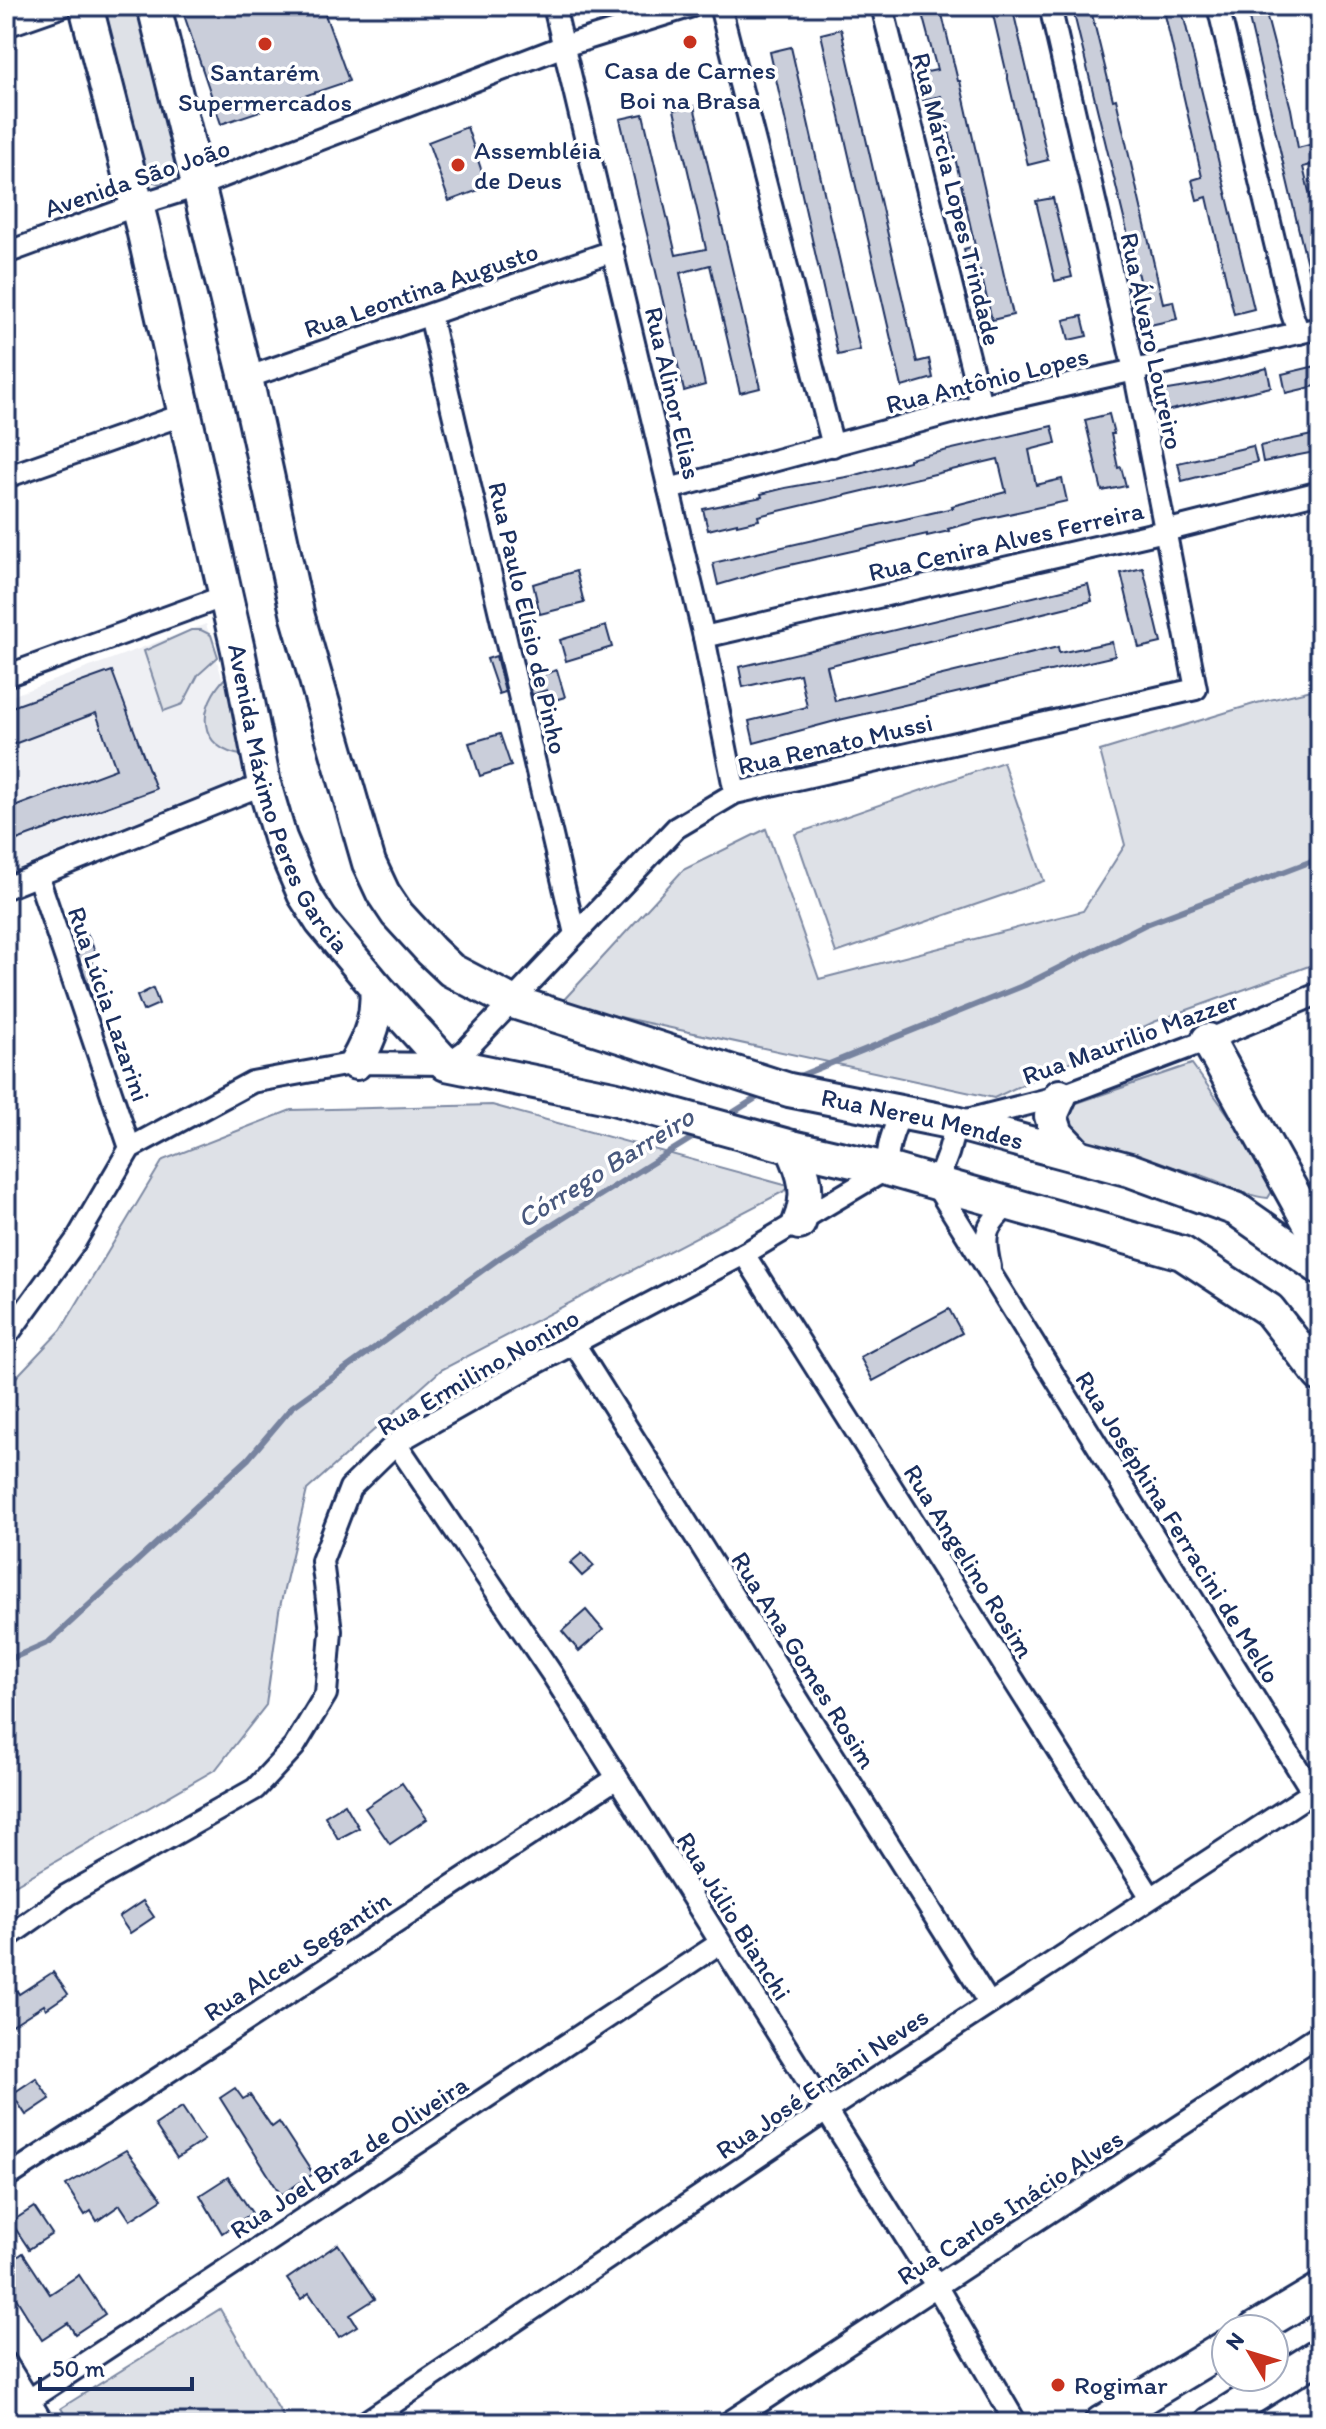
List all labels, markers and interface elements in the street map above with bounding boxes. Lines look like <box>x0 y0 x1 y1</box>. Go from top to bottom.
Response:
marker: Casa de Carnes Boi na Brasa <box>681 33 699 51</box>
marker: Santarém Supermercados <box>256 35 274 53</box>
street label: Rua Márcia Lopes Trindade <box>905 49 1009 349</box>
place label: Casa de Carnes Boi na Brasa <box>604 54 776 116</box>
place label: Santarém Supermercados <box>178 56 352 118</box>
street label: Avenida São João <box>40 131 234 225</box>
place label: Assembléia de Deus <box>474 134 602 196</box>
marker: Assembléia de Deus <box>449 156 467 174</box>
street label: Rua Álvaro Loureiro <box>1113 230 1191 452</box>
street label: Rua Leontina Augusto <box>300 235 542 345</box>
street label: Rua Alinor Elias <box>638 304 708 482</box>
street label: Rua Antônio Lopes <box>882 339 1092 421</box>
street label: Rua Paulo Elísio de Pinho <box>481 479 575 757</box>
street label: Rua Cenira Alves Ferreira <box>865 494 1147 588</box>
street label: Avenida Máximo Peres Garcia <box>221 641 357 960</box>
street label: Rua Renato Mussi <box>734 706 936 782</box>
street label: Rua Lúcia Lazarini <box>61 902 157 1106</box>
street label: Rua Maurilio Mazzer <box>1018 984 1242 1092</box>
street label: Rua Nereu Mendes <box>818 1081 1027 1157</box>
water label: Córrego Barreiro <box>510 1099 700 1235</box>
street label: Rua Ermilino Nonino <box>371 1301 585 1443</box>
street label: Rua Joséphina Ferracini de Mello <box>1068 1365 1288 1689</box>
street label: Rua Angelino Rosim <box>896 1458 1042 1664</box>
street label: Rua Ana Gomes Rosim <box>724 1546 884 1775</box>
street label: Rua Júlio Bianchi <box>669 1826 799 2006</box>
street label: Rua Alceu Segantin <box>197 1883 397 2028</box>
street label: Rua José Ernâni Neves <box>710 2000 934 2166</box>
street label: Rua Joel Braz de Oliveira <box>224 2068 474 2246</box>
street label: Rua Carlos Inácio Alves <box>891 2122 1129 2292</box>
north arrow <box>1210 2313 1290 2393</box>
text: N <box>1219 2327 1250 2355</box>
scale bar <box>40 2341 192 2391</box>
text: 50 m <box>52 2354 105 2383</box>
place label: Rogimar <box>1074 2369 1168 2401</box>
marker: Rogimar <box>1049 2376 1067 2394</box>

